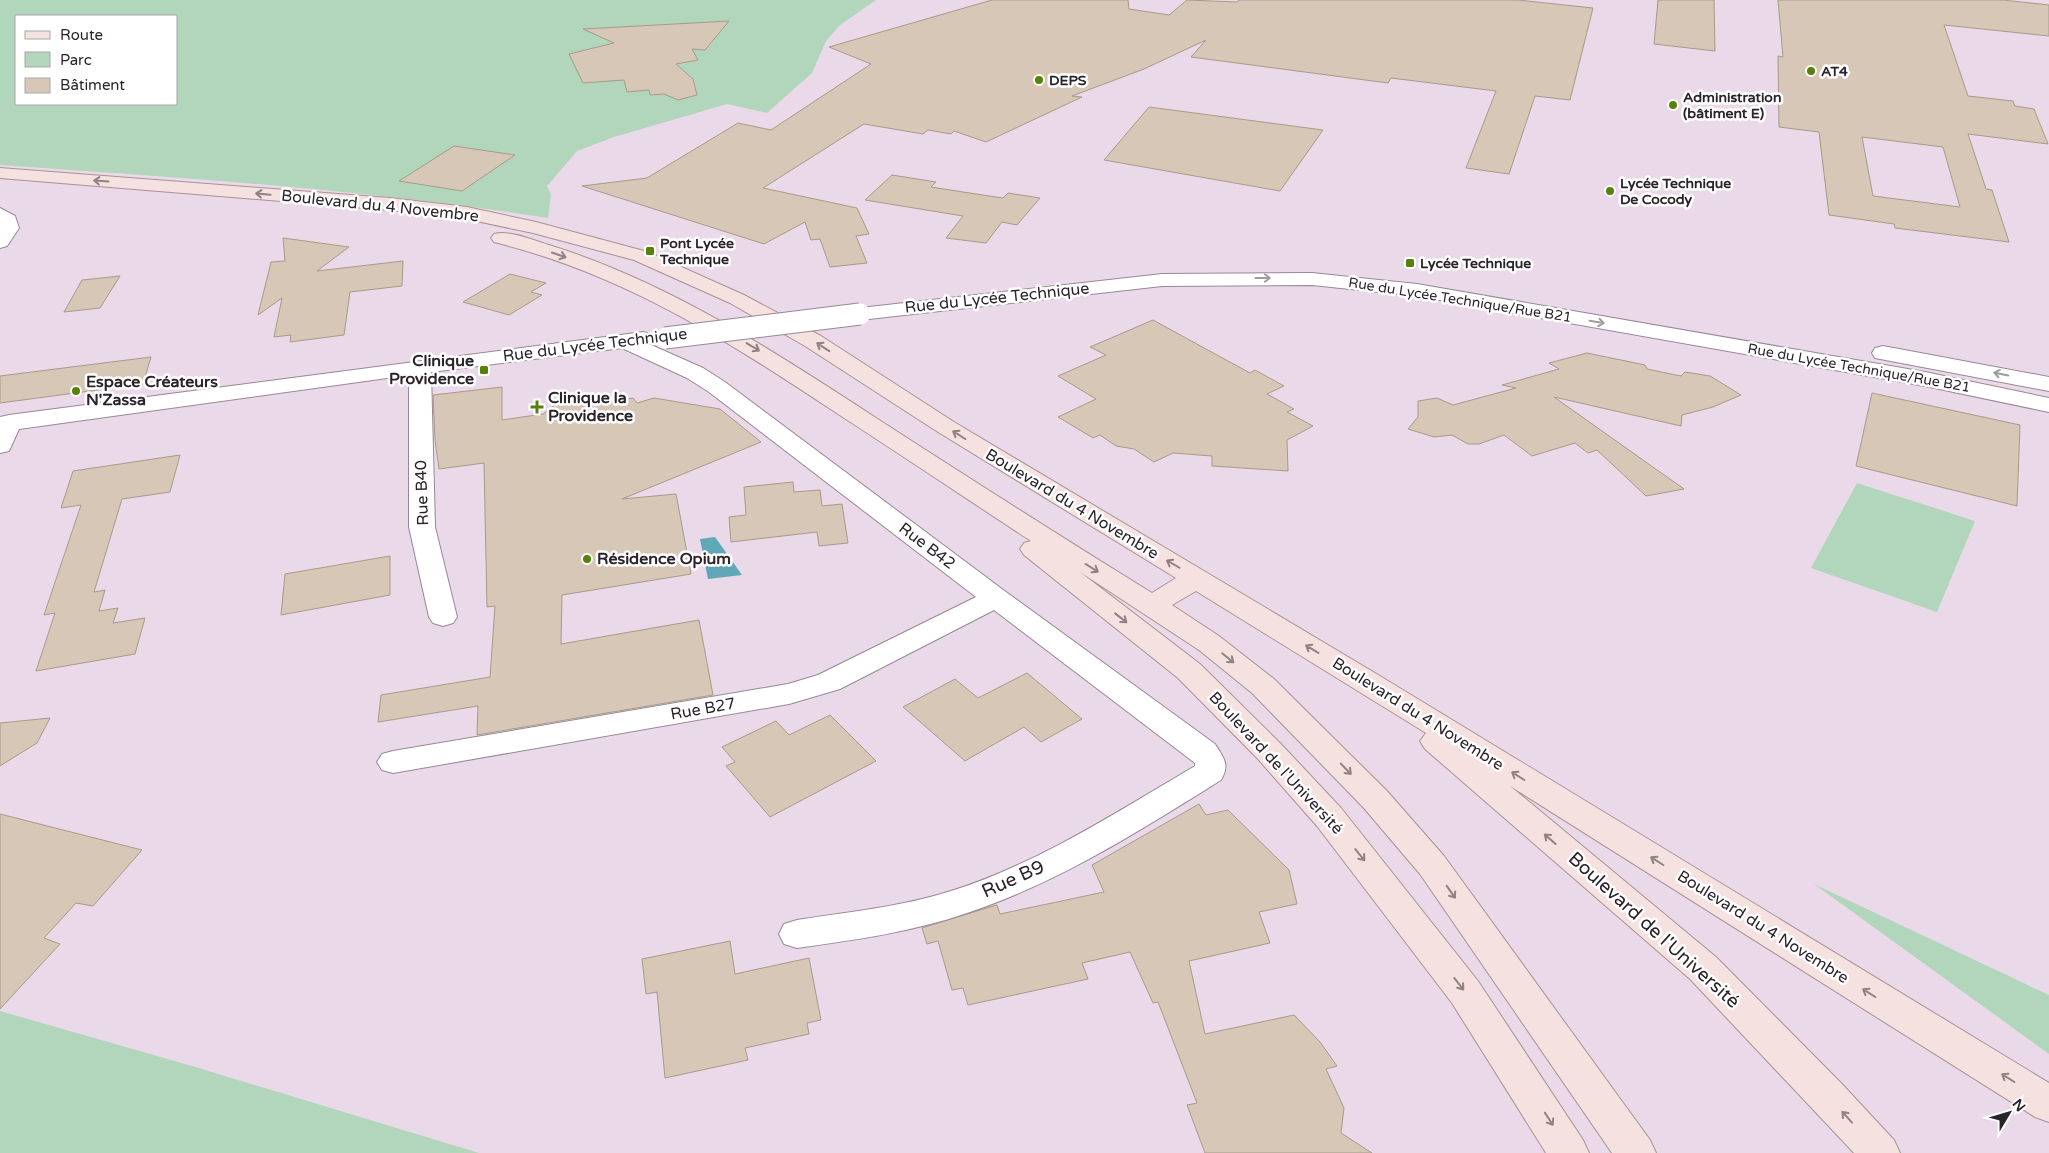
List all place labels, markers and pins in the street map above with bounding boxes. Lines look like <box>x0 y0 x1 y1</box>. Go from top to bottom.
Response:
place label: AT4 <box>1821 63 1848 80</box>
marker: AT4 <box>1805 65 1817 77</box>
place label: DEPS <box>1049 72 1087 89</box>
marker: DEPS <box>1033 74 1045 86</box>
place label: Administration (bâtiment E) <box>1683 89 1781 122</box>
marker: Administration (bâtiment E) <box>1667 99 1679 111</box>
place label: Lycée Technique De Cocody <box>1620 175 1731 208</box>
marker: Lycée Technique De Cocody <box>1604 185 1616 197</box>
place label: Pont Lycée Technique <box>659 235 734 268</box>
marker: Pont Lycée Technique <box>644 245 656 257</box>
place label: Lycée Technique <box>1420 255 1531 272</box>
marker: Lycée Technique <box>1404 257 1416 269</box>
place label: Clinique Providence <box>389 351 474 389</box>
marker: Clinique Providence <box>478 364 490 376</box>
place label: Espace Créateurs N'Zassa <box>86 372 218 410</box>
marker: Espace Créateurs N'Zassa <box>70 385 82 397</box>
place label: Clinique la Providence <box>548 388 633 426</box>
marker: Clinique la Providence <box>530 400 544 414</box>
place label: Résidence Opium <box>597 549 731 569</box>
marker: Résidence Opium <box>581 553 593 565</box>

